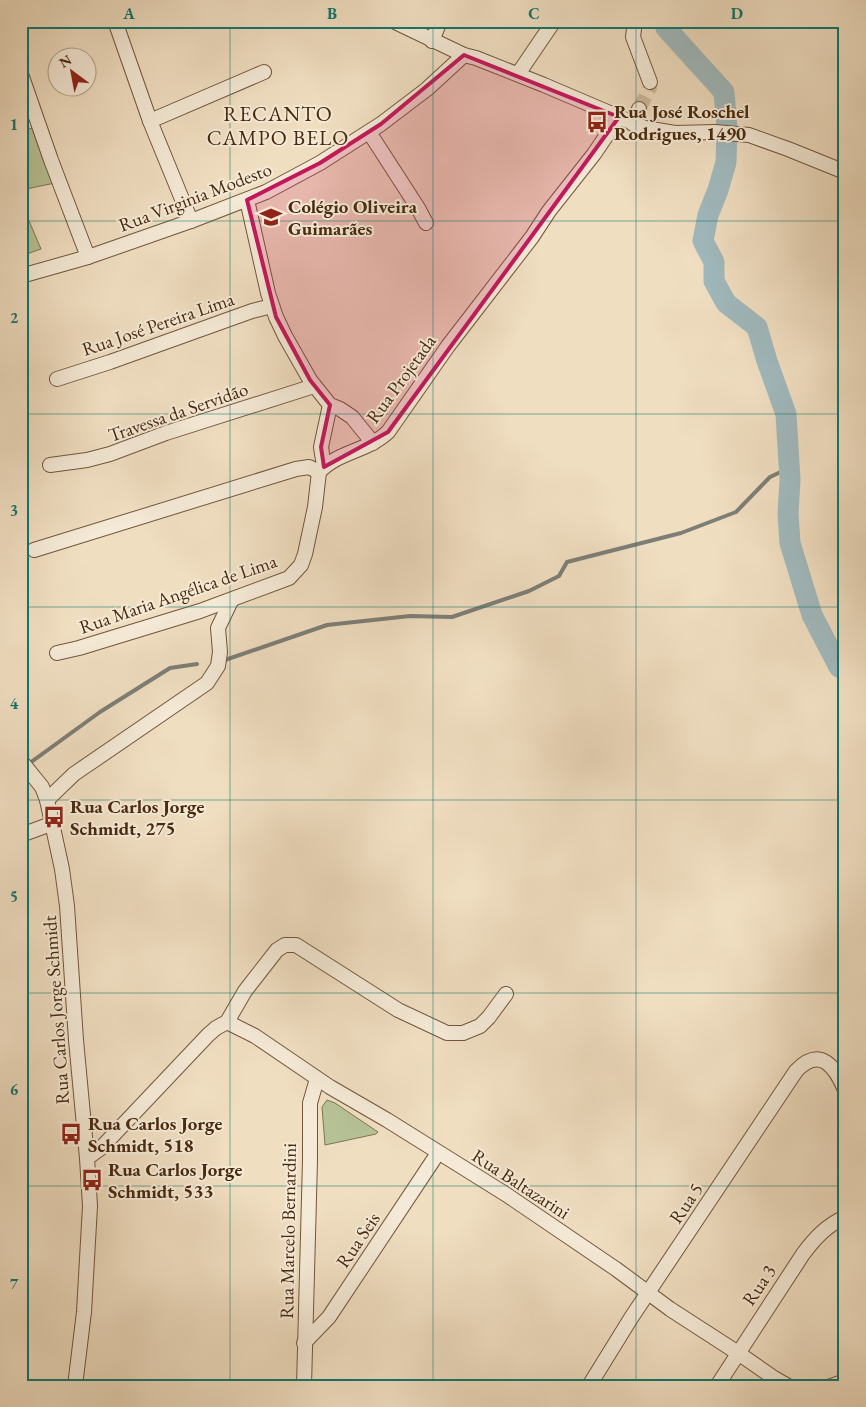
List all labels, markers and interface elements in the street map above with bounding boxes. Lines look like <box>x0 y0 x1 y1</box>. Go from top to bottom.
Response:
text: A <box>122 3 135 24</box>
text: B <box>327 3 337 24</box>
text: C <box>528 3 540 24</box>
text: D <box>731 3 743 24</box>
north arrow <box>48 48 98 98</box>
text: N <box>56 50 75 72</box>
place label: Rua José Roschel Rodrigues, 1490 <box>614 99 750 146</box>
district label: RECANTO CAMPO BELO <box>207 100 349 151</box>
bus stop icon: Rua José Roschel Rodrigues, 1490 <box>584 109 610 135</box>
text: 1 <box>10 114 18 135</box>
street label: Rua Virginia Modesto <box>115 156 275 238</box>
place label: Colégio Oliveira Guimarães <box>288 194 418 241</box>
school or university icon: Colégio Oliveira Guimarães <box>258 204 284 230</box>
street label: Rua José Pereira Lima <box>79 286 238 362</box>
text: 2 <box>10 307 19 328</box>
street label: Rua Projetada <box>360 329 442 428</box>
street label: Travessa da Servidão <box>105 376 251 448</box>
text: 3 <box>10 500 18 521</box>
street label: Rua Maria Angélica de Lima <box>76 548 281 640</box>
text: 4 <box>10 693 19 714</box>
place label: Rua Carlos Jorge Schmidt, 275 <box>70 794 204 841</box>
bus stop icon: Rua Carlos Jorge Schmidt, 275 <box>41 804 67 830</box>
text: 5 <box>10 886 18 907</box>
street label: Rua Carlos Jorge Schmidt <box>37 915 75 1105</box>
text: 6 <box>10 1079 19 1100</box>
place label: Rua Carlos Jorge Schmidt, 518 <box>88 1111 222 1158</box>
bus stop icon: Rua Carlos Jorge Schmidt, 518 <box>58 1121 84 1147</box>
street label: Rua Marcelo Bernardini <box>274 1142 302 1319</box>
street label: Rua Baltazarini <box>467 1143 575 1225</box>
place label: Rua Carlos Jorge Schmidt, 533 <box>108 1157 242 1204</box>
bus stop icon: Rua Carlos Jorge Schmidt, 533 <box>79 1167 105 1193</box>
street label: Rua 5 <box>663 1178 709 1228</box>
street label: Rua Seis <box>330 1207 386 1273</box>
street label: Rua 3 <box>736 1260 782 1310</box>
text: 7 <box>10 1273 19 1294</box>

